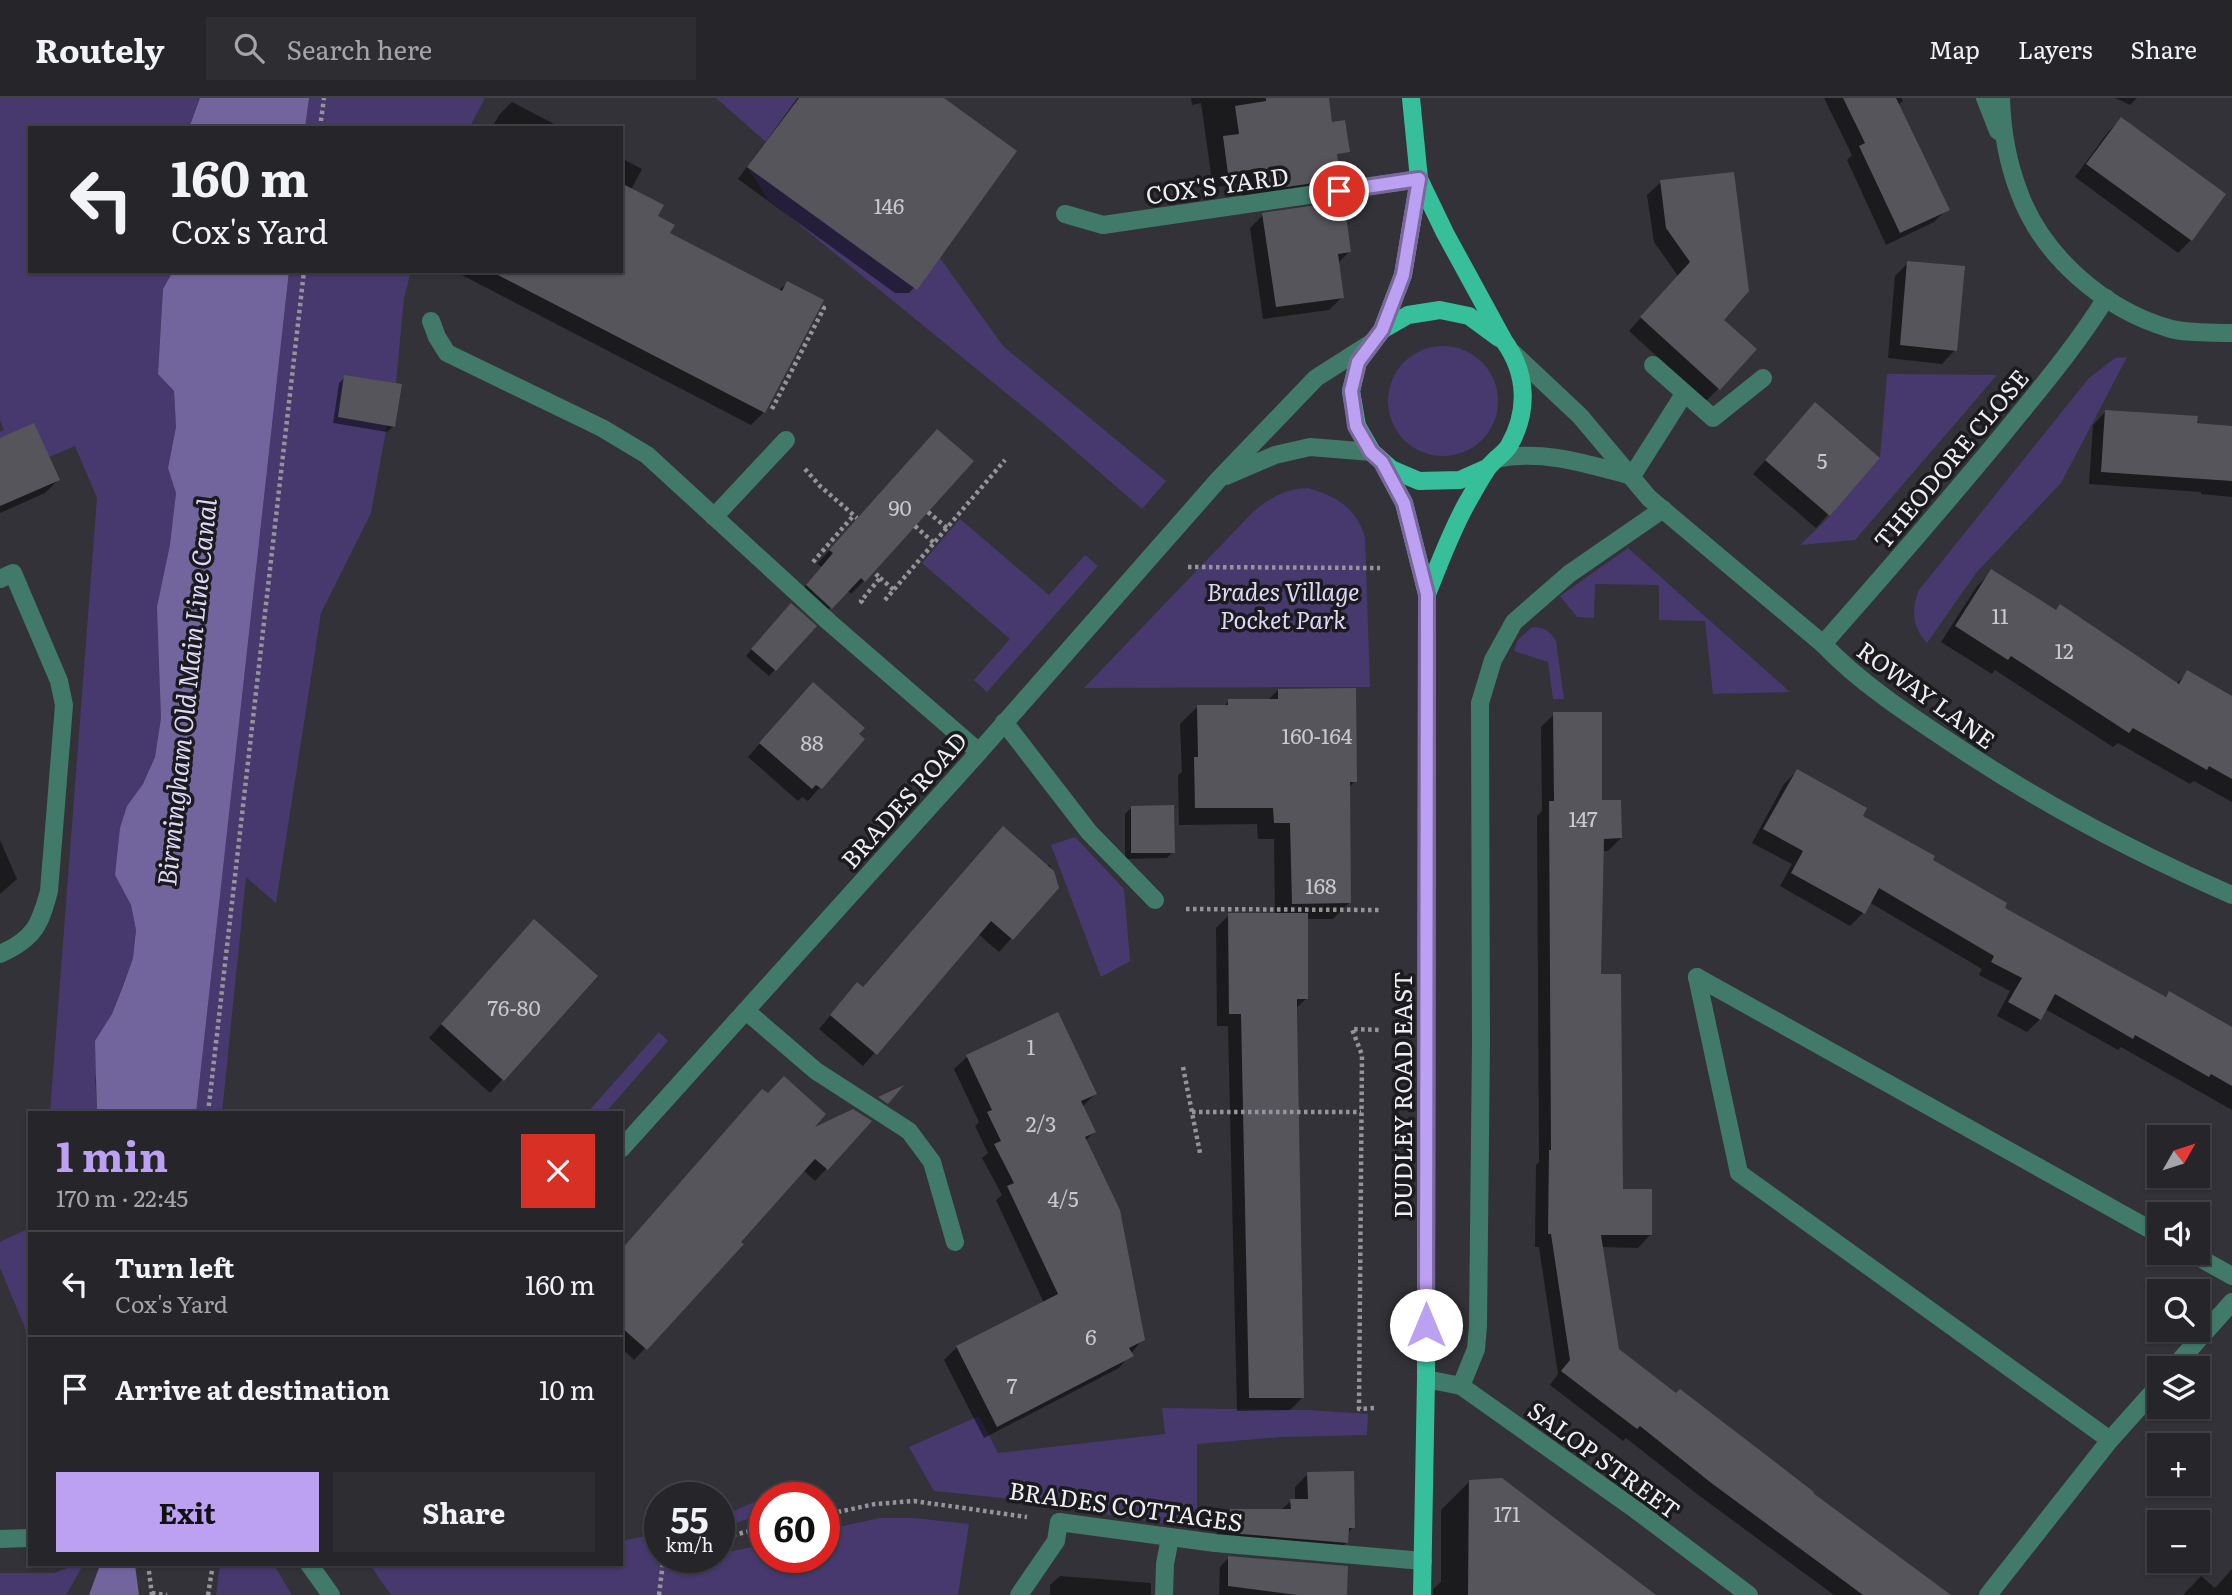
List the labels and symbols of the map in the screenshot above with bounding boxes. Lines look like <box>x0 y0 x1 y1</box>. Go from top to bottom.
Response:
street label: COX'S YARD <box>1143 157 1291 211</box>
pin <box>1309 161 1369 221</box>
house number: 146 <box>874 189 904 220</box>
street label: THEODORE CLOSE <box>1864 361 2036 555</box>
house number: 5 <box>1817 444 1827 475</box>
house number: 90 <box>888 491 912 522</box>
water label: Birmingham Old Main Line Canal <box>145 496 225 888</box>
park label: Brades Village Pocket Park <box>1207 573 1359 636</box>
house number: 11 <box>1991 599 2009 630</box>
street label: ROWAY LANE <box>1851 632 2003 756</box>
house number: 12 <box>2054 634 2074 665</box>
house number: 160-164 <box>1282 719 1353 750</box>
street label: BRADES ROAD <box>832 723 974 875</box>
house number: 88 <box>800 726 824 757</box>
house number: 147 <box>1568 802 1598 833</box>
house number: 168 <box>1305 869 1337 900</box>
street label: DUDLEY ROAD EAST <box>1384 971 1419 1219</box>
house number: 76-80 <box>487 991 541 1022</box>
house number: 1 <box>1027 1030 1036 1061</box>
house number: 2/3 <box>1026 1107 1056 1138</box>
north arrow <box>2147 1125 2210 1188</box>
house number: 4/5 <box>1047 1182 1079 1213</box>
position arrow <box>1389 1288 1463 1362</box>
house number: 6 <box>1085 1320 1097 1351</box>
house number: 7 <box>1007 1369 1018 1400</box>
street label: SALOP STREET <box>1522 1392 1688 1526</box>
street label: BRADES COTTAGES <box>1007 1471 1245 1539</box>
speed limit sign: 60 <box>749 1482 840 1573</box>
house number: 171 <box>1493 1497 1521 1528</box>

